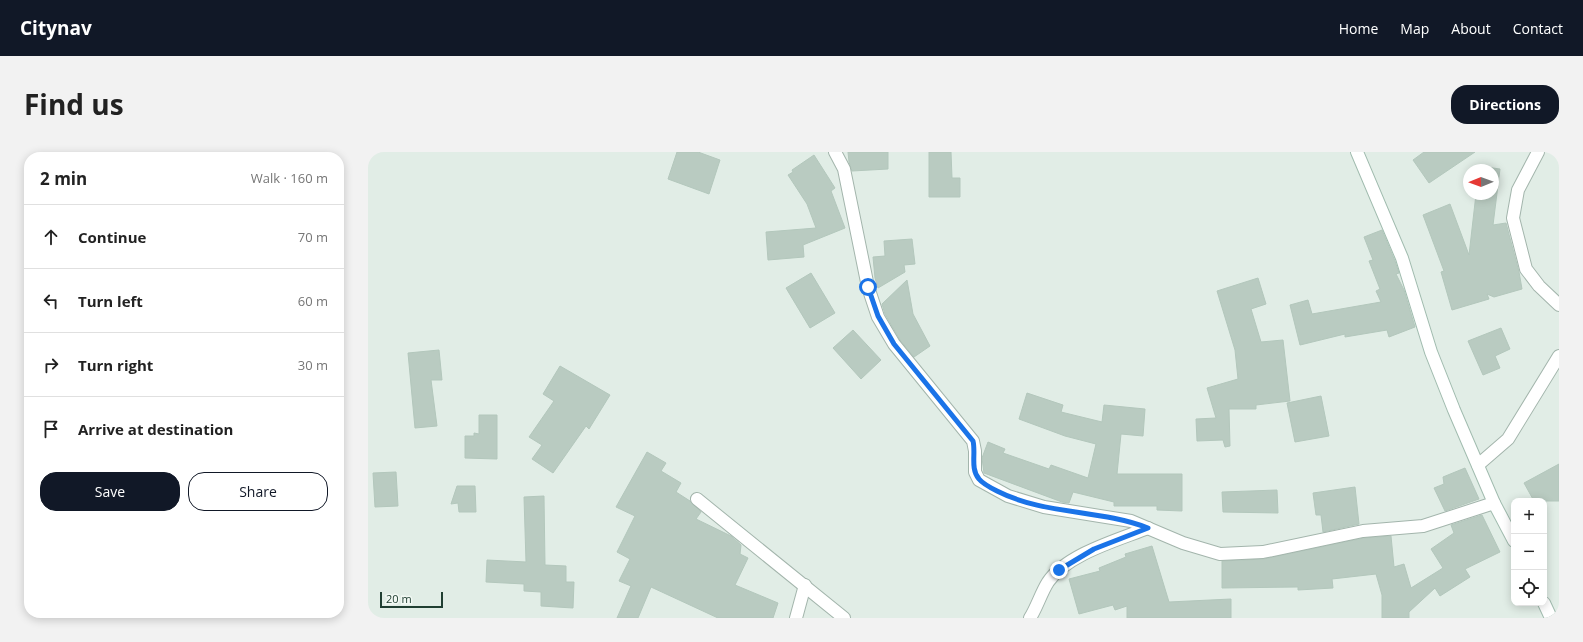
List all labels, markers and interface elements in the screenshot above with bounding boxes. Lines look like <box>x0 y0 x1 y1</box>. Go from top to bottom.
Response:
text: Citynav <box>20 15 92 41</box>
text: Home <box>1339 19 1378 38</box>
text: Map <box>1400 19 1429 38</box>
text: About <box>1451 19 1491 38</box>
text: Contact <box>1513 19 1563 38</box>
text: Find us <box>24 85 124 123</box>
button: Directions <box>1451 85 1559 124</box>
north arrow <box>1463 164 1499 200</box>
text: 2 min <box>40 167 87 190</box>
text: Walk · 160 m <box>251 169 328 187</box>
icon: ahead <box>40 226 62 248</box>
text: Continue <box>78 227 146 247</box>
text: 70 m <box>298 228 328 246</box>
route start <box>859 278 877 296</box>
icon: left <box>40 290 62 312</box>
text: Turn left <box>78 291 143 311</box>
text: 60 m <box>298 292 328 310</box>
icon: right <box>40 354 62 376</box>
text: Turn right <box>78 355 153 375</box>
text: 30 m <box>298 356 328 374</box>
icon: arrive <box>40 418 62 440</box>
text: Arrive at destination <box>78 419 233 439</box>
button: Save <box>40 472 180 511</box>
button: Share <box>188 472 328 511</box>
map controls <box>1511 498 1547 606</box>
button: + <box>1511 498 1547 534</box>
button: − <box>1511 534 1547 570</box>
route end <box>1050 561 1068 579</box>
button: locate <box>1511 570 1547 606</box>
scale bar <box>380 590 443 609</box>
text: 20 m <box>386 591 412 606</box>

